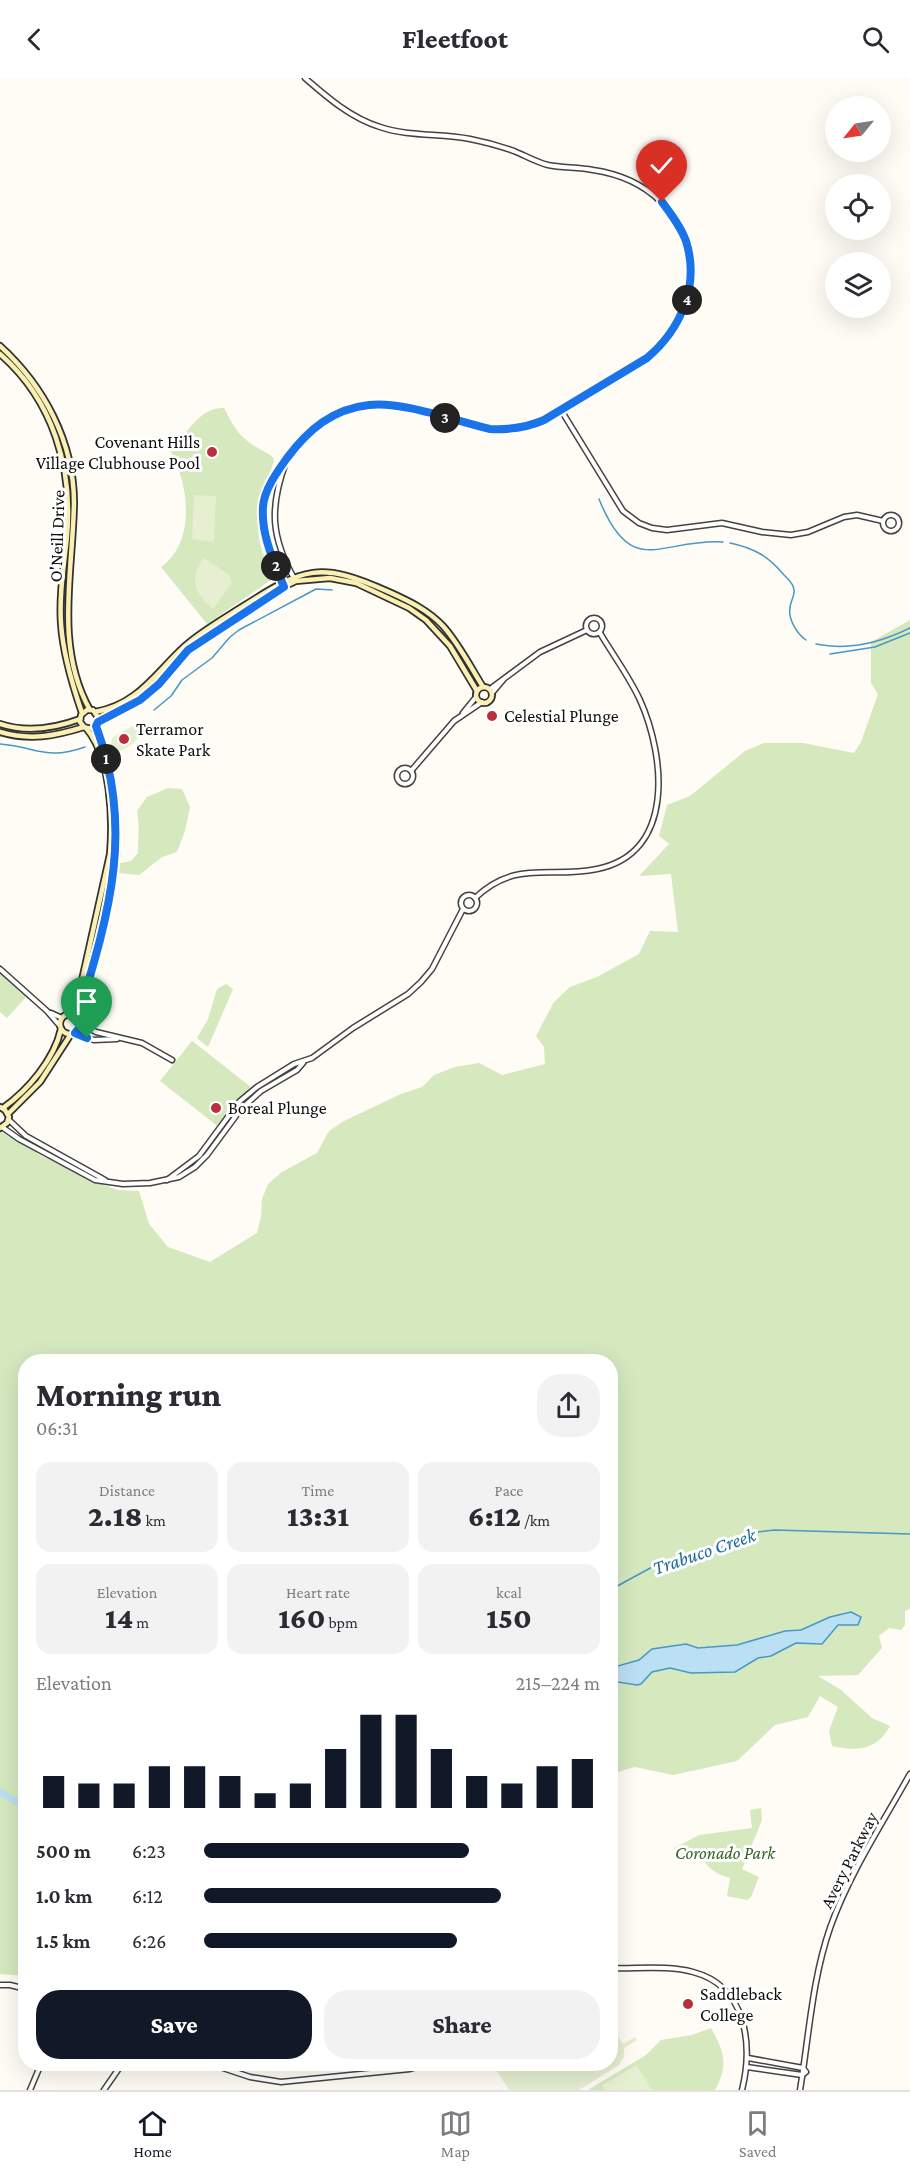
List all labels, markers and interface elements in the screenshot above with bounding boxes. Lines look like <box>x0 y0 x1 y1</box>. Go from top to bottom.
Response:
icon: back <box>18 23 51 56</box>
icon: search <box>859 23 892 56</box>
text: Fleetfoot <box>402 24 508 54</box>
north arrow <box>825 96 891 162</box>
map controls <box>825 96 891 318</box>
pin <box>636 140 687 202</box>
icon: check <box>645 149 678 182</box>
button: locate <box>825 174 891 240</box>
button: layers <box>825 252 891 318</box>
pin: 4 <box>672 285 702 315</box>
text: 4 <box>683 291 691 308</box>
pin: 3 <box>430 403 460 433</box>
text: 3 <box>441 409 449 426</box>
place label: Covenant Hills Village Clubhouse Pool <box>36 432 200 473</box>
marker: Covenant Hills Village Clubhouse Pool <box>205 445 219 459</box>
street label: O'Neill Drive <box>45 489 69 583</box>
pin: 2 <box>261 551 291 581</box>
text: 2 <box>272 557 280 574</box>
place label: Celestial Plunge <box>504 706 619 726</box>
marker: Celestial Plunge <box>485 709 499 723</box>
place label: Terramor Skate Park <box>136 719 211 760</box>
marker: Terramor Skate Park <box>117 732 131 746</box>
pin: 1 <box>91 744 121 774</box>
text: 1 <box>103 750 109 767</box>
pin <box>61 976 112 1038</box>
icon: arrive <box>70 985 103 1018</box>
place label: Boreal Plunge <box>228 1098 327 1118</box>
marker: Boreal Plunge <box>209 1101 223 1115</box>
button: share <box>537 1374 600 1437</box>
text: Morning run <box>36 1376 221 1413</box>
text: 06:31 <box>36 1417 78 1439</box>
text: Distance <box>99 1482 155 1499</box>
text: Time <box>302 1482 334 1499</box>
text: Pace <box>495 1482 523 1499</box>
text: 2.18 <box>88 1499 142 1532</box>
text: 13:31 <box>287 1499 349 1532</box>
text: 6:12 <box>468 1499 521 1532</box>
text: km <box>142 1512 166 1529</box>
text: /km <box>521 1512 550 1529</box>
water label: Trabuco Creek <box>650 1523 759 1579</box>
text: Elevation <box>97 1584 157 1601</box>
text: Heart rate <box>286 1584 350 1601</box>
text: kcal <box>496 1584 522 1601</box>
text: 14 <box>105 1601 133 1634</box>
text: 160 <box>278 1601 325 1634</box>
text: 150 <box>486 1601 532 1634</box>
text: m <box>133 1614 149 1631</box>
text: bpm <box>325 1614 358 1631</box>
text: Elevation <box>36 1672 112 1694</box>
text: 215–224 m <box>516 1672 600 1694</box>
street label: Avery Parkway <box>816 1808 882 1911</box>
text: 500 m <box>36 1840 91 1862</box>
text: 6:23 <box>132 1840 166 1862</box>
park label: Coronado Park <box>675 1843 776 1863</box>
text: 1.0 km <box>36 1885 92 1907</box>
text: 6:12 <box>132 1885 163 1907</box>
text: 1.5 km <box>36 1930 91 1952</box>
text: 6:26 <box>132 1930 166 1952</box>
place label: Saddleback College <box>700 1984 782 2025</box>
button: Save <box>36 1990 312 2059</box>
button: Share <box>324 1990 600 2059</box>
marker: Saddleback College <box>681 1997 695 2011</box>
tab: Home <box>134 2107 172 2160</box>
tab: Map <box>439 2107 472 2160</box>
tab: Saved <box>739 2107 776 2160</box>

